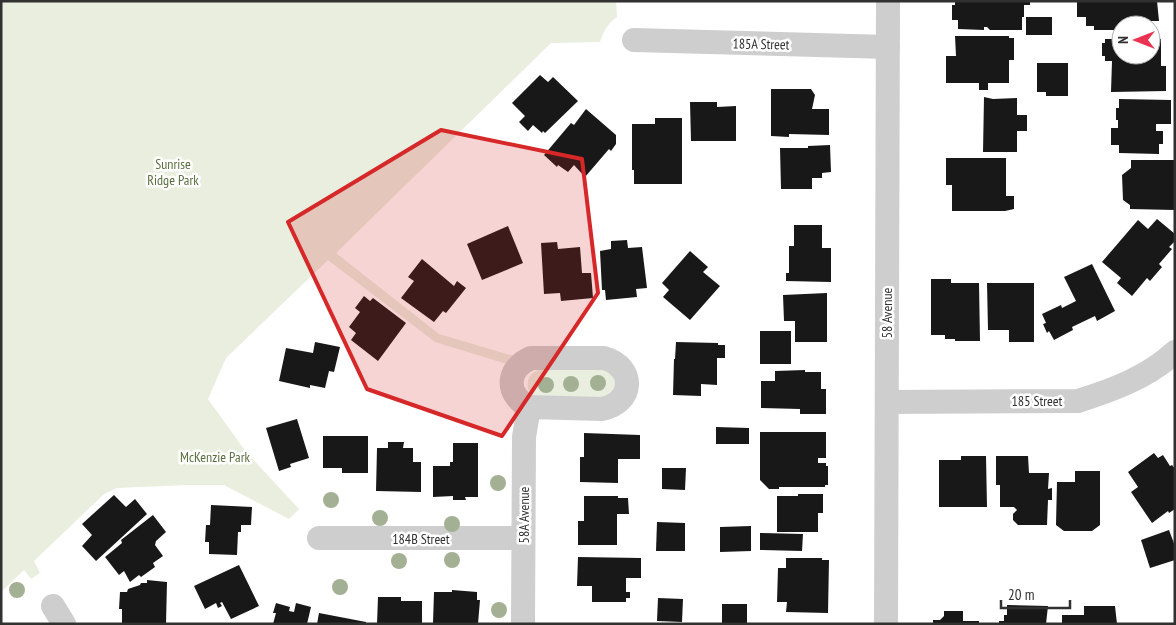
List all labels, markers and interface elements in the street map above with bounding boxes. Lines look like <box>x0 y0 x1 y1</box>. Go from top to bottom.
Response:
north arrow <box>1111 15 1161 65</box>
street label: 185A Street <box>732 35 790 53</box>
text: N <box>1114 36 1132 44</box>
park label: Sunrise Ridge Park <box>147 155 199 189</box>
street label: 58 Avenue <box>878 287 896 338</box>
street label: 185 Street <box>1012 392 1063 410</box>
park label: McKenzie Park <box>180 448 250 466</box>
street label: 58A Avenue <box>515 486 533 543</box>
street label: 184B Street <box>392 530 450 548</box>
scale bar <box>1001 578 1070 610</box>
text: 20 m <box>1008 585 1034 604</box>

